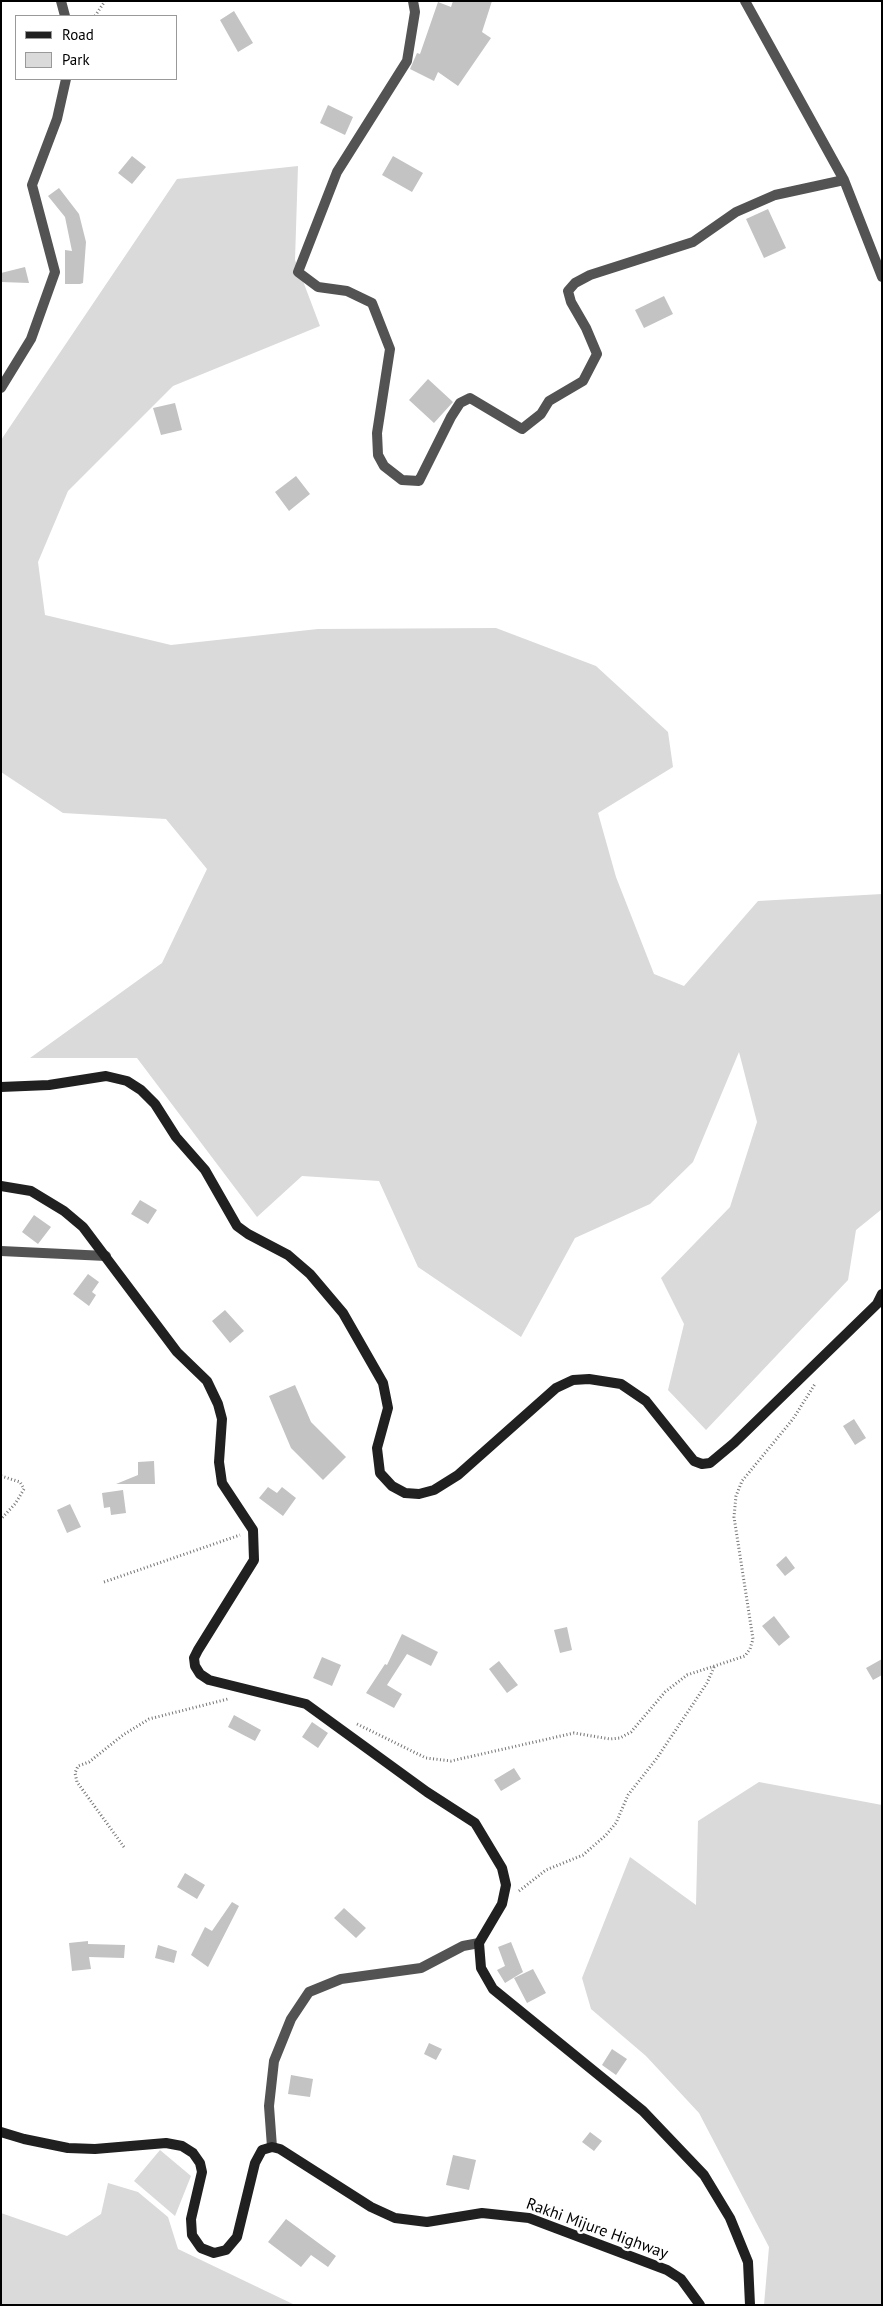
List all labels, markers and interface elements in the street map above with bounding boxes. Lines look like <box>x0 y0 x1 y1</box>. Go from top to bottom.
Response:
legend <box>15 15 178 80</box>
text: Road <box>62 25 94 44</box>
text: Park <box>62 50 90 69</box>
street label: Rakhi Mijure Highway <box>523 2194 671 2264</box>

